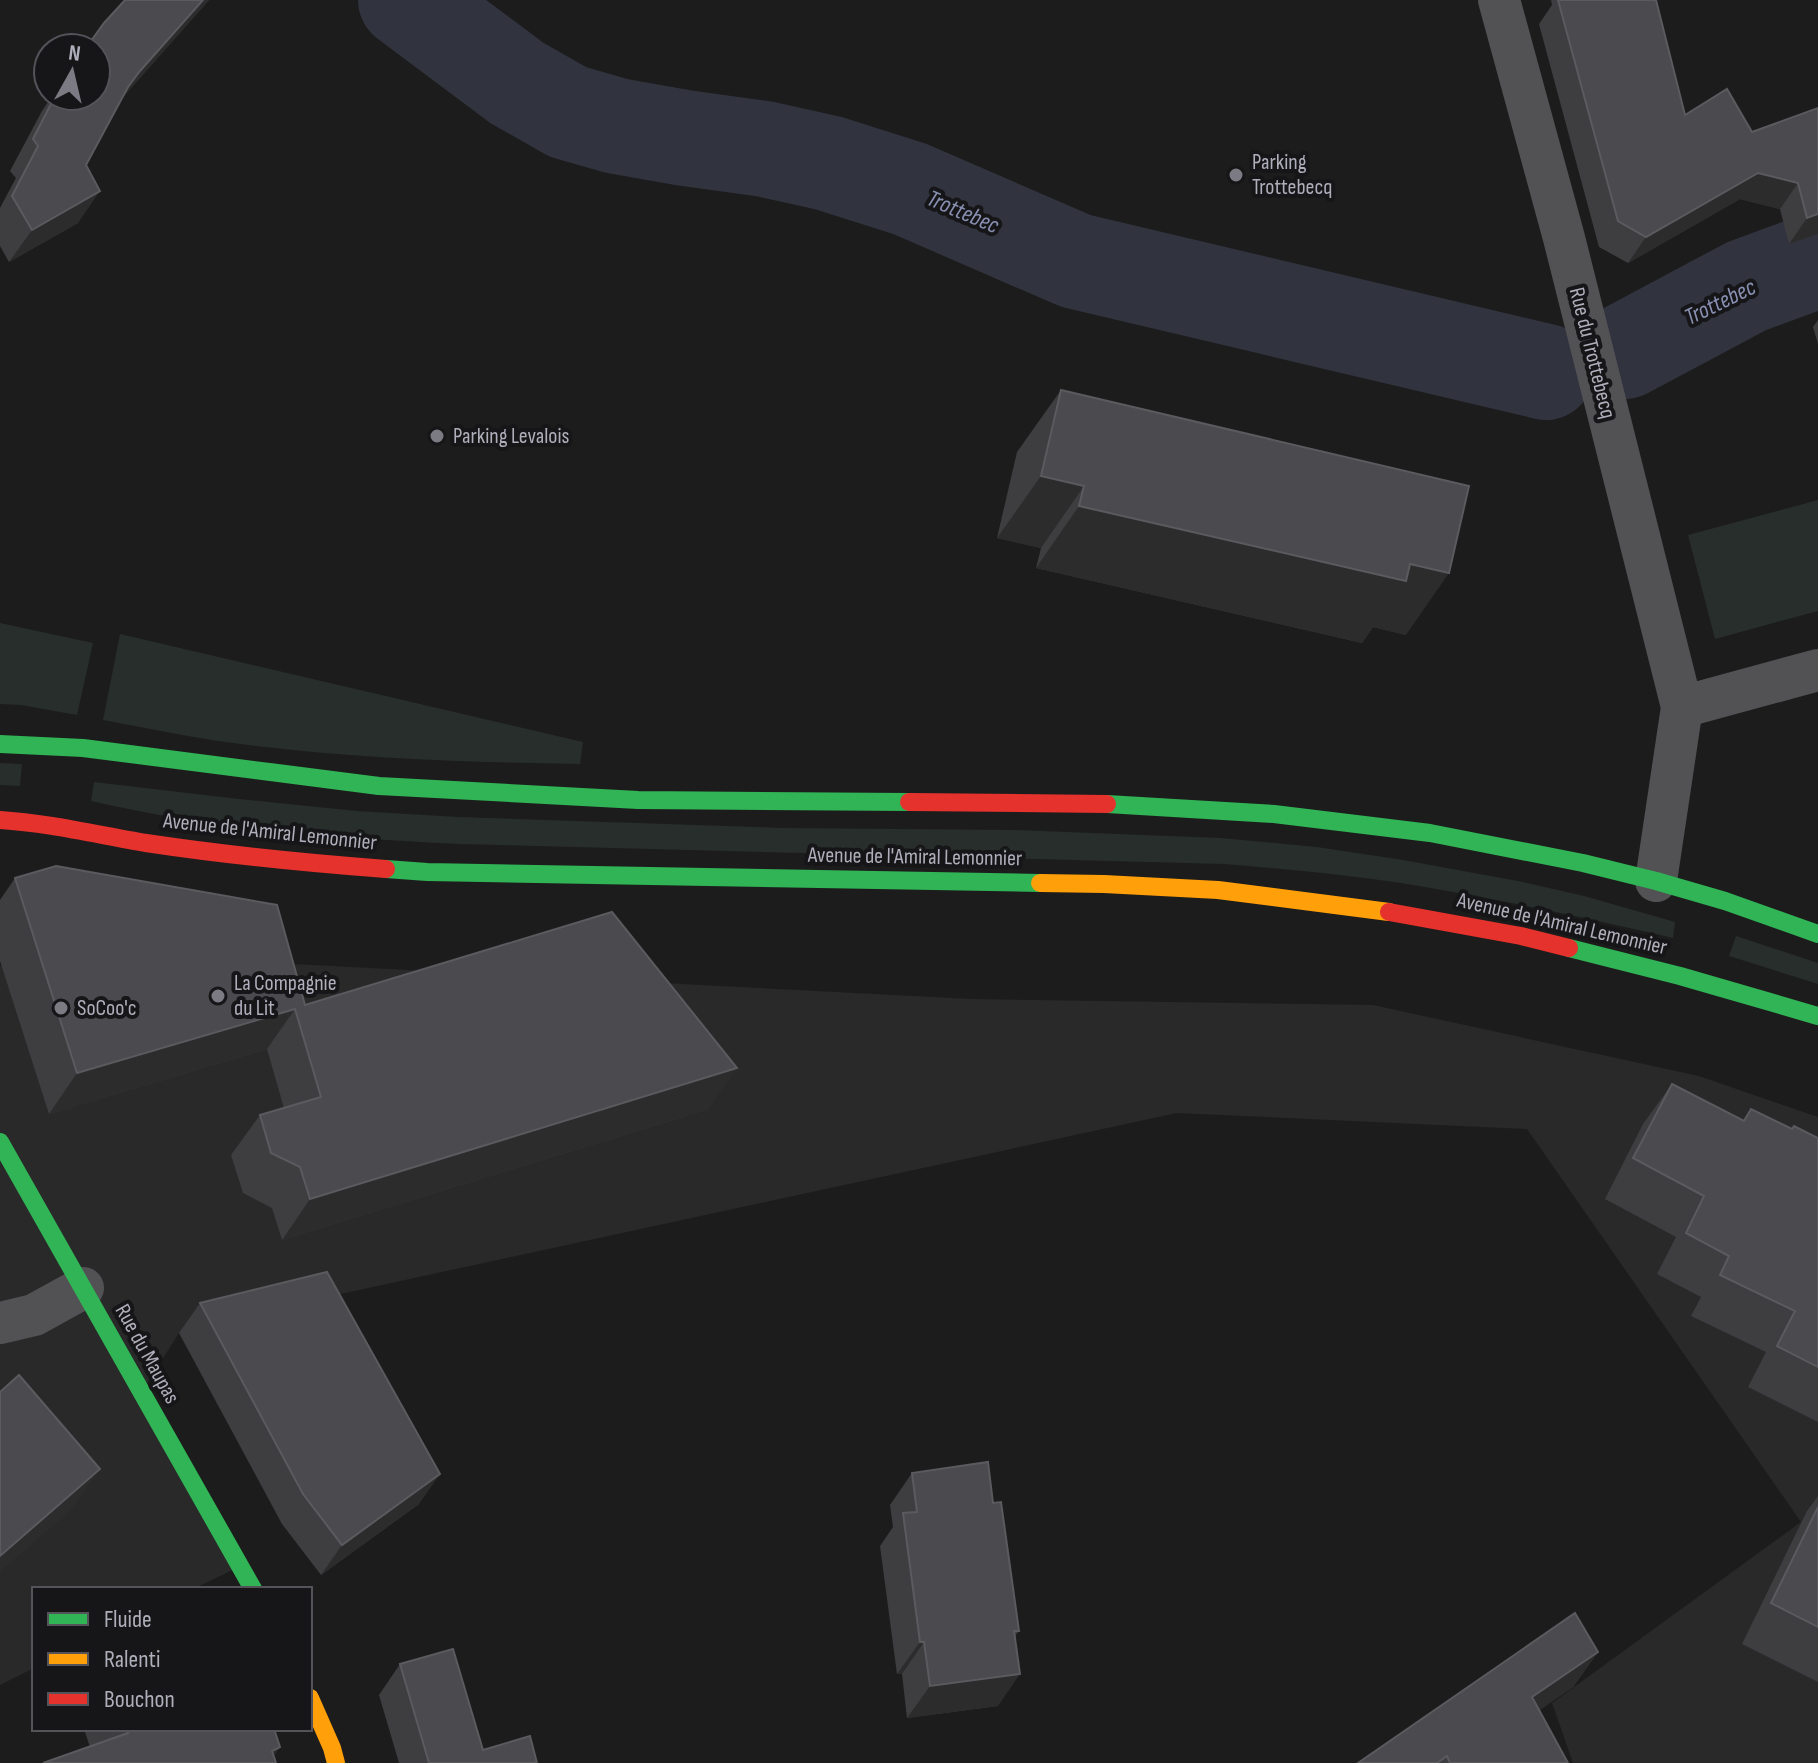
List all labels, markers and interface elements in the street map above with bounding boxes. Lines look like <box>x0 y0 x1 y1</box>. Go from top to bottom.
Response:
north arrow <box>32 32 112 112</box>
text: N <box>67 39 82 68</box>
place label: Parking Trottebecq <box>1252 149 1332 201</box>
marker: Parking Trottebecq <box>1227 166 1245 184</box>
water label: Trottebec <box>922 184 1004 240</box>
water label: Trottebec <box>1680 272 1761 332</box>
street label: Rue du Trottebecq <box>1563 285 1621 421</box>
place label: Parking Levalois <box>453 423 570 450</box>
marker: Parking Levalois <box>428 427 446 445</box>
street label: Avenue de l'Amiral Lemonnier <box>161 807 378 857</box>
street label: Avenue de l'Amiral Lemonnier <box>807 842 1022 872</box>
street label: Avenue de l'Amiral Lemonnier <box>1453 886 1670 961</box>
place label: La Compagnie du Lit <box>234 970 337 1022</box>
marker: La Compagnie du Lit <box>209 987 227 1005</box>
place label: SoCoo'c <box>77 995 137 1022</box>
marker: SoCoo'c <box>52 999 70 1017</box>
street label: Rue du Maupas <box>109 1299 185 1409</box>
legend <box>32 1587 312 1731</box>
text: Fluide <box>104 1605 152 1634</box>
text: Ralenti <box>104 1645 160 1674</box>
text: Bouchon <box>104 1685 175 1714</box>

